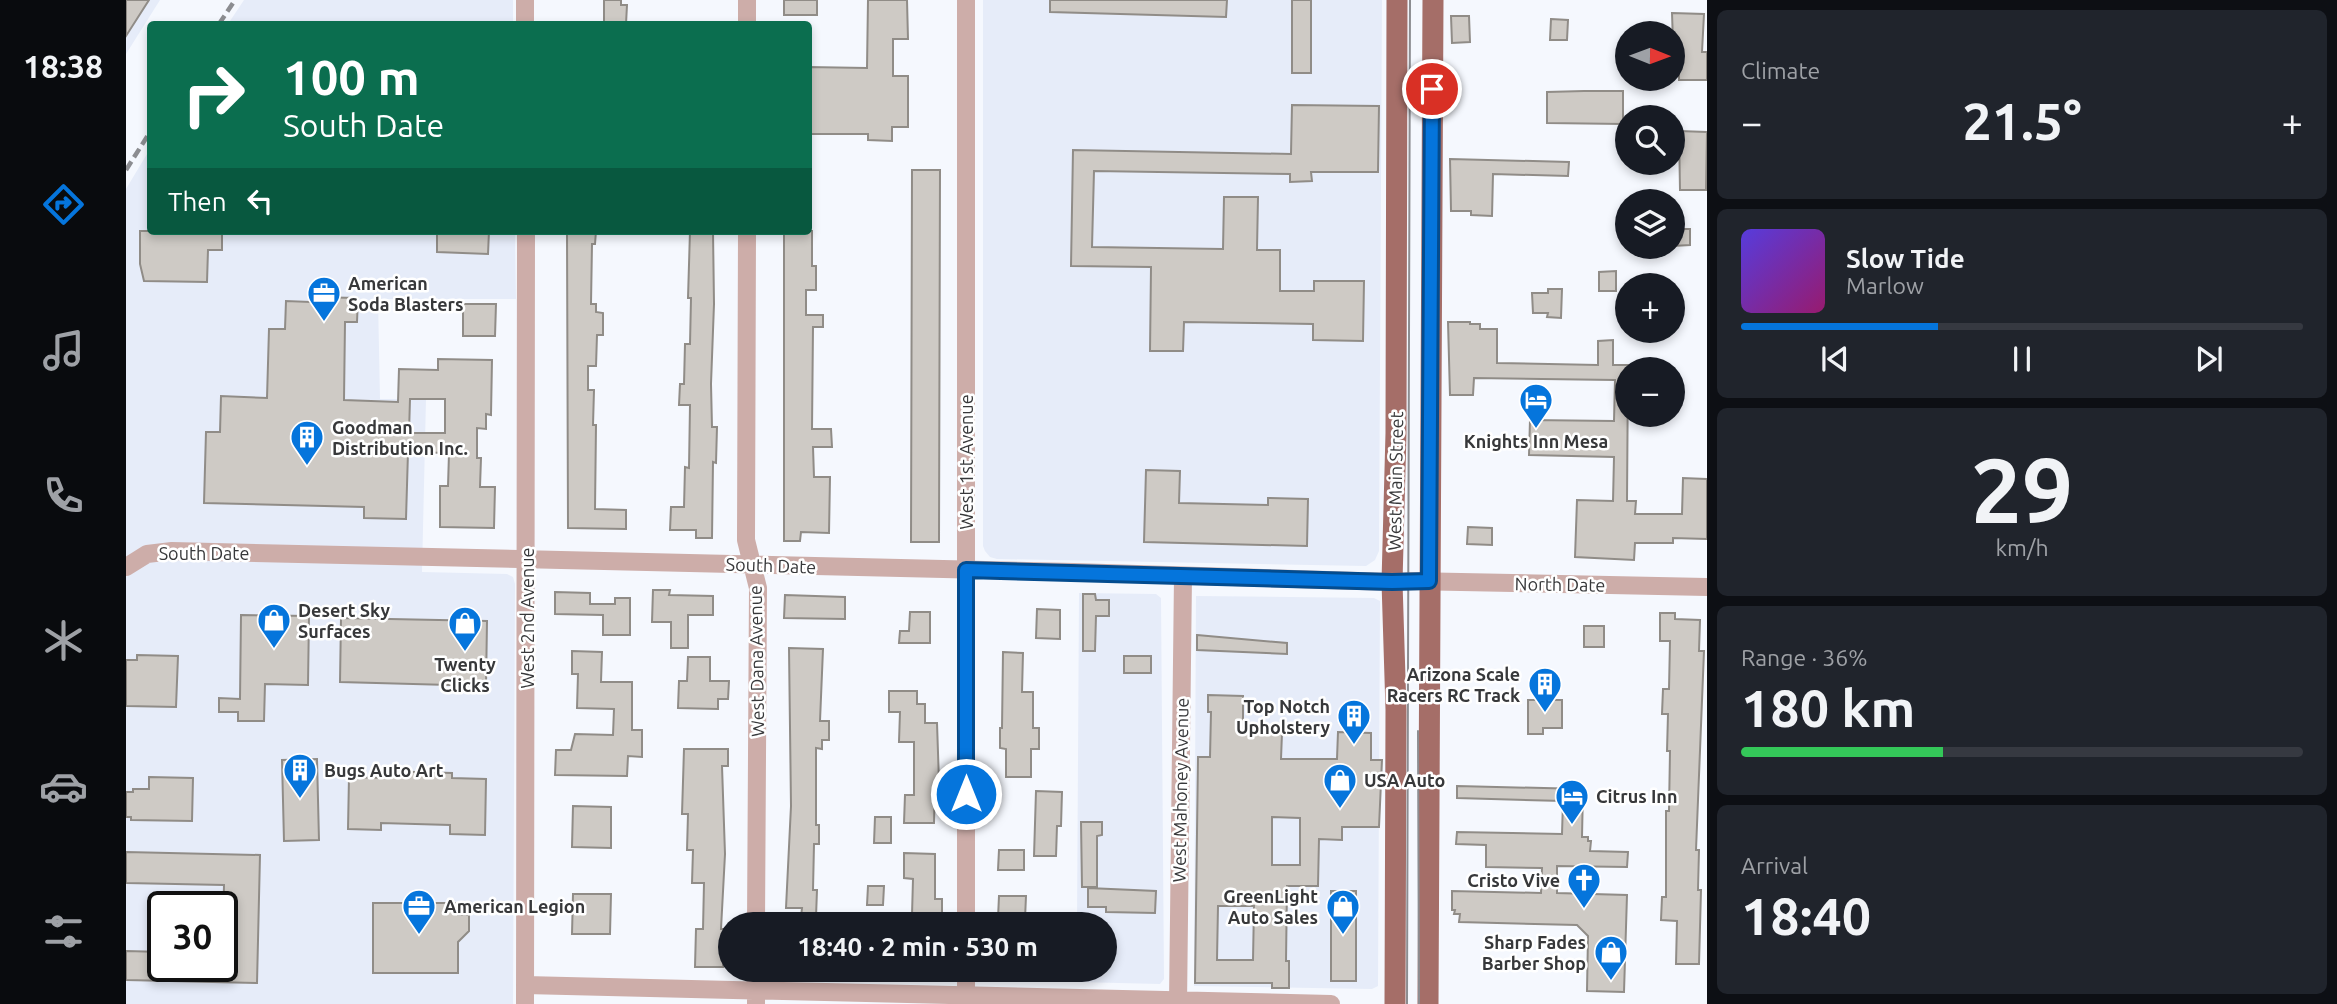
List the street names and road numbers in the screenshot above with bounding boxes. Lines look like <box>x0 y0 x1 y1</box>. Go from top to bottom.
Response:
street label: West 1st Avenue <box>956 394 976 530</box>
street label: West Main Street <box>1384 411 1406 551</box>
street label: South Date <box>159 543 249 563</box>
street label: West 2nd Avenue <box>517 547 537 689</box>
street label: South Date <box>725 553 817 577</box>
street label: North Date <box>1515 573 1605 595</box>
street label: West Dana Avenue <box>745 585 767 737</box>
street label: West Mahoney Avenue <box>1168 697 1192 883</box>

